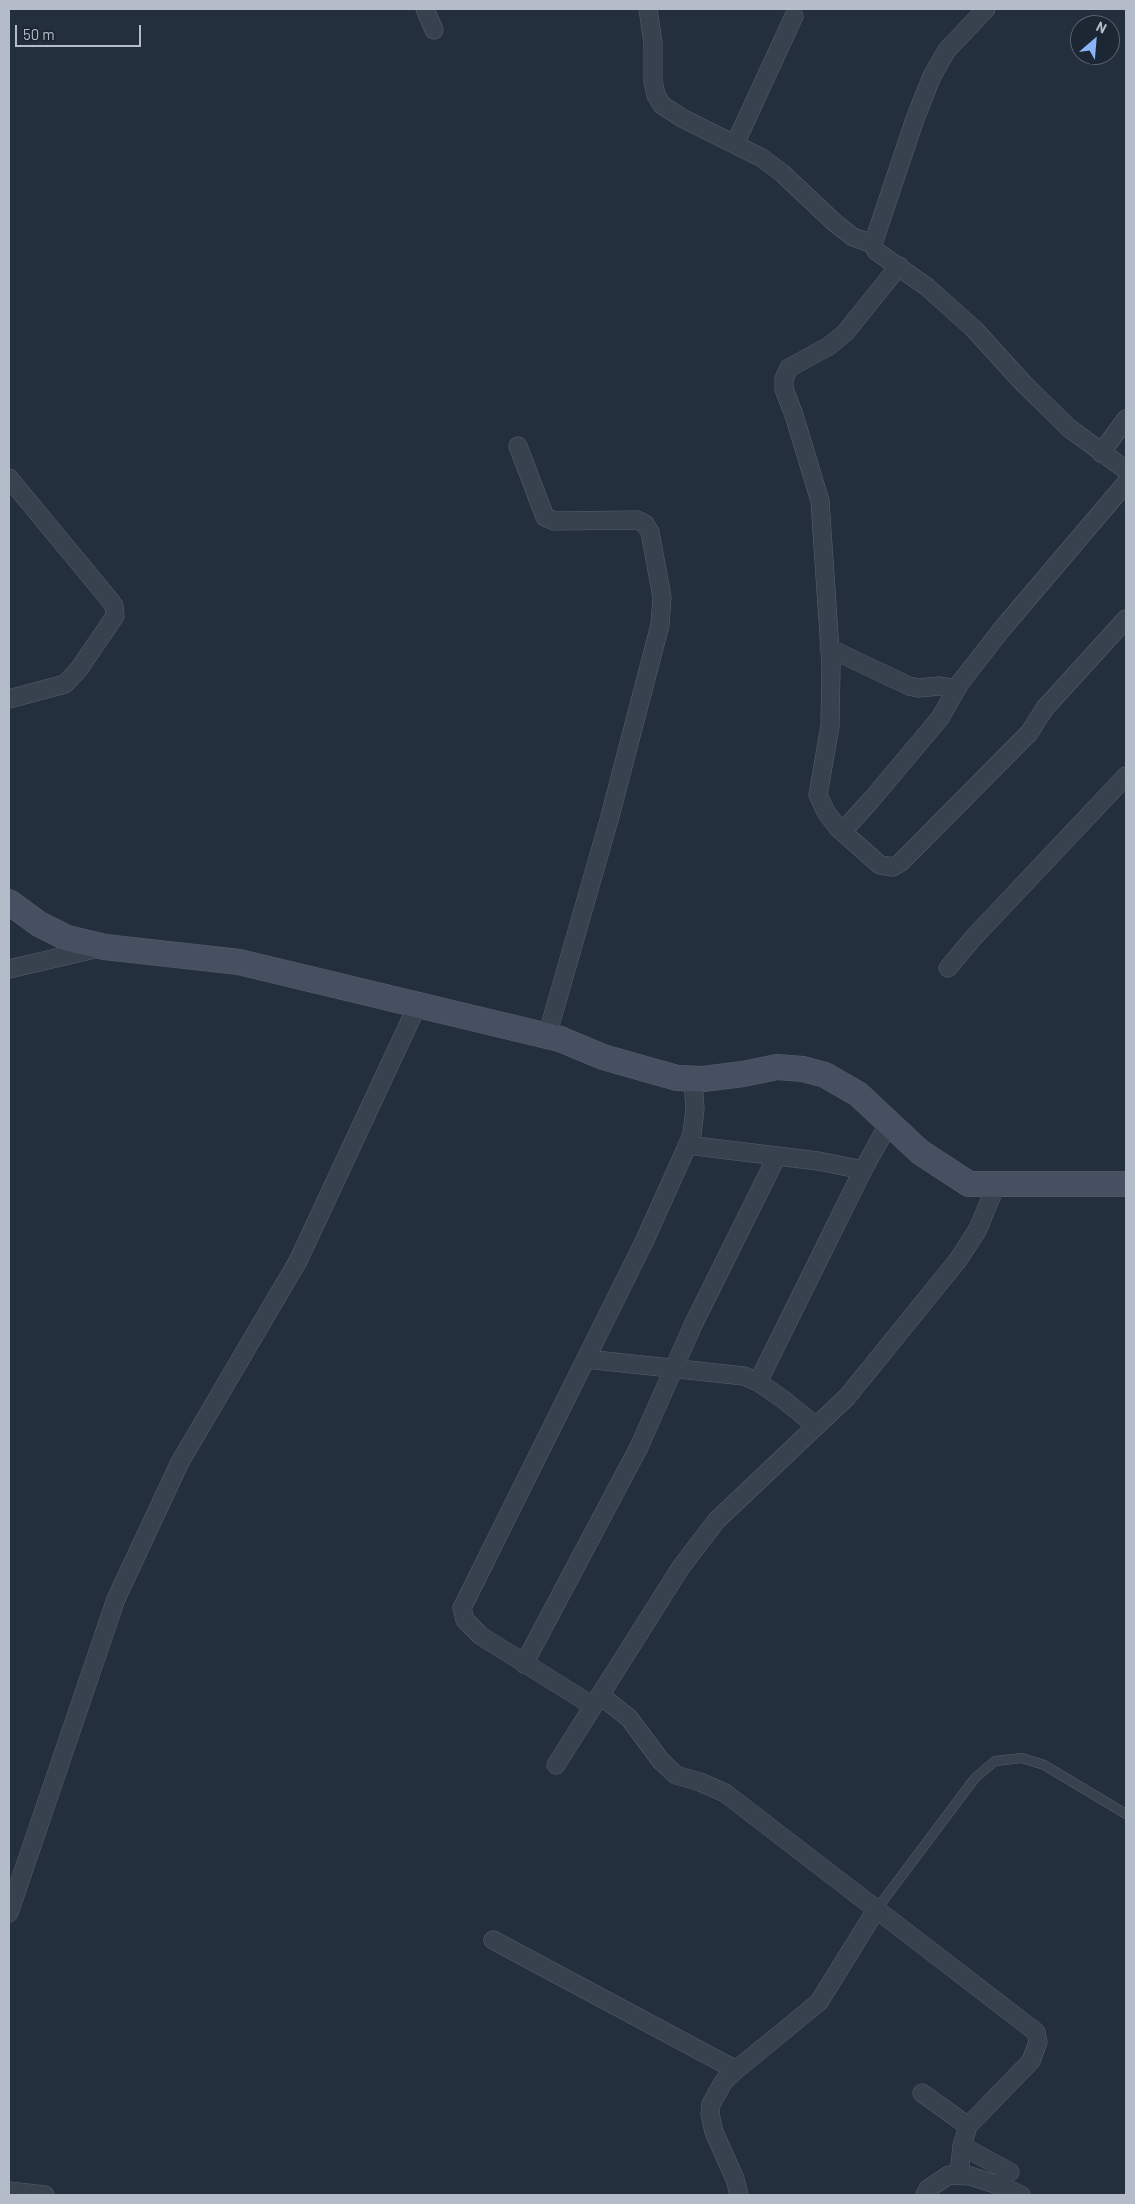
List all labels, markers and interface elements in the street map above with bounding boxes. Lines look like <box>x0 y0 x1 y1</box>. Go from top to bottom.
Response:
scale bar <box>18 15 144 47</box>
north arrow <box>1070 15 1120 65</box>
text: N <box>1094 17 1110 37</box>
text: 50 m <box>23 25 55 43</box>

